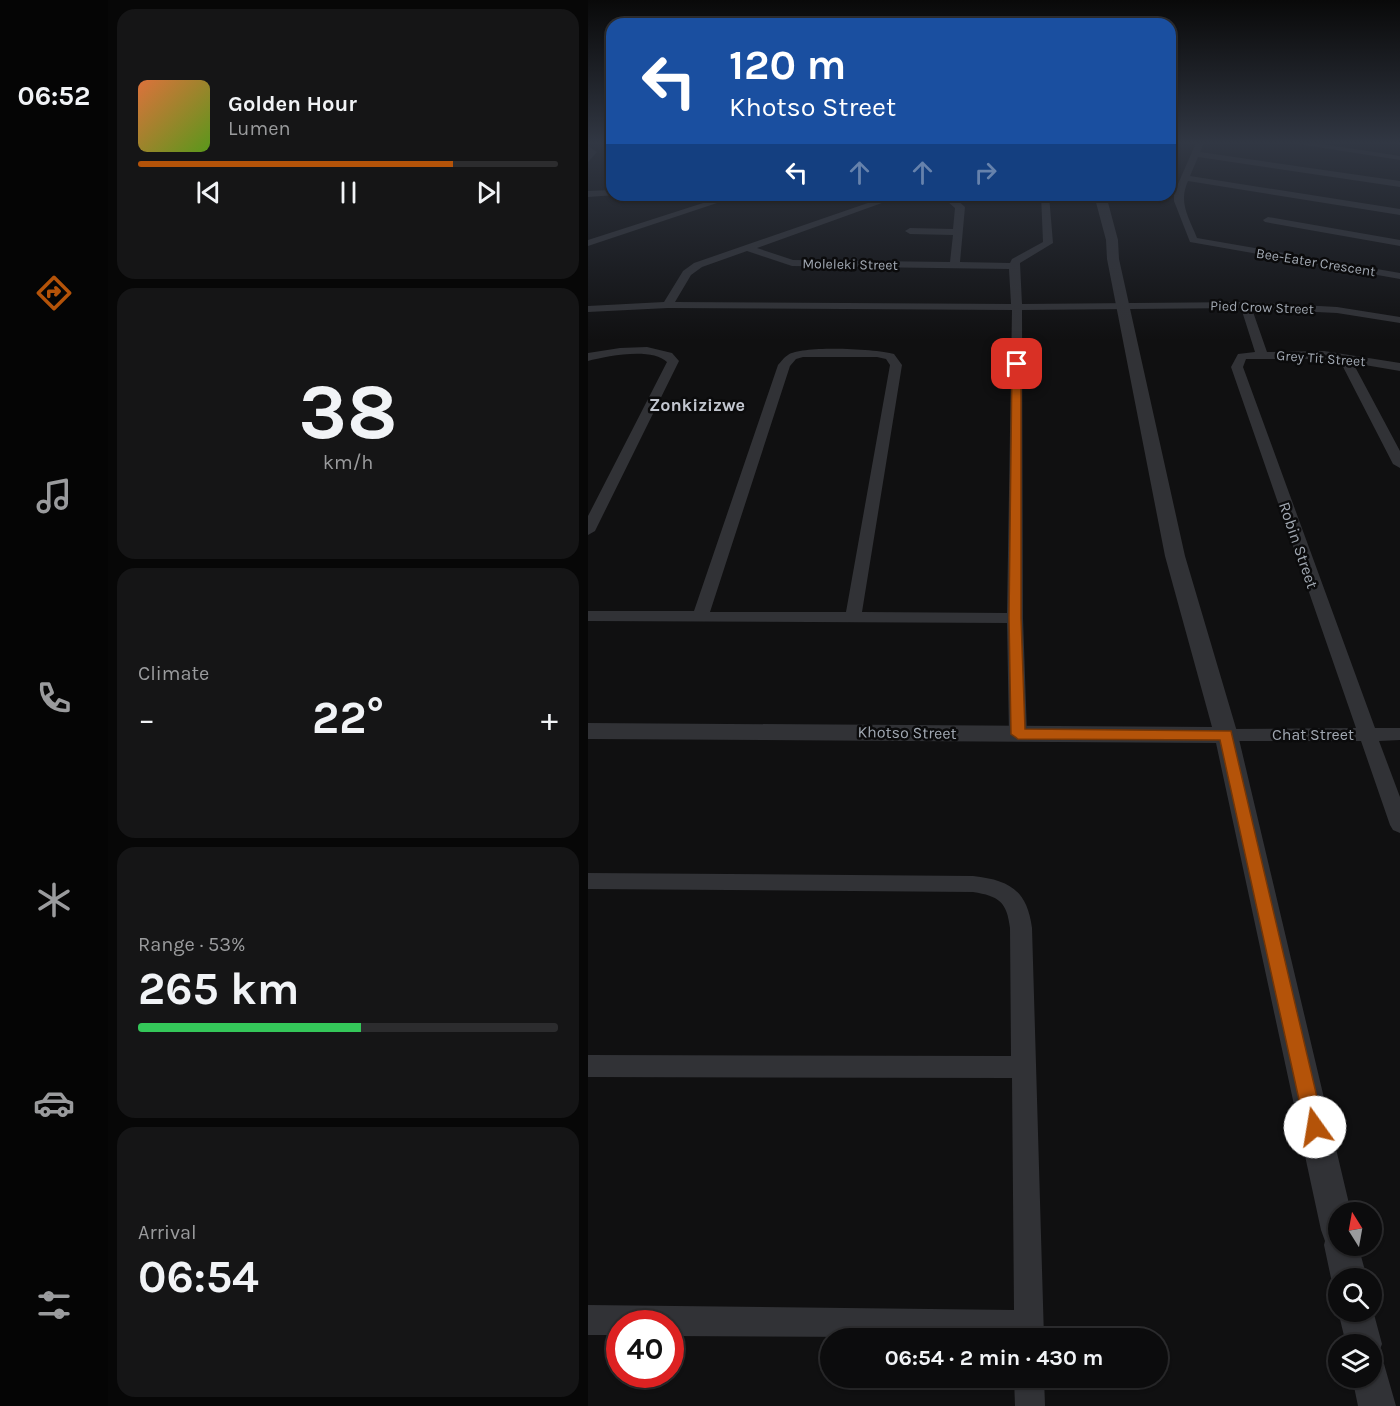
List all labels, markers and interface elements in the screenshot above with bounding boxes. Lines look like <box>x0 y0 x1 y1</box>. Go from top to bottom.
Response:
text: 120 m <box>729 40 846 90</box>
icon: left <box>630 42 708 120</box>
text: 06:52 <box>18 80 90 112</box>
text: Golden Hour <box>228 91 357 117</box>
text: Khotso Street <box>729 91 896 123</box>
text: Lumen <box>228 117 291 140</box>
icon: left <box>780 156 813 189</box>
icon: ahead <box>843 156 876 189</box>
icon: ahead <box>906 156 939 189</box>
icon: right <box>969 156 1002 189</box>
icon: previous <box>192 176 225 209</box>
icon: pause <box>332 176 365 209</box>
icon: next <box>472 176 505 209</box>
street label: Bee-Eater Crescent <box>1255 245 1377 280</box>
street label: Moleleki Street <box>802 255 898 274</box>
icon: directions <box>33 272 75 314</box>
street label: Pied Crow Street <box>1210 297 1314 318</box>
pin <box>991 338 1042 389</box>
icon: arrive <box>1000 347 1033 380</box>
street label: Grey Tit Street <box>1276 347 1366 370</box>
text: 38 <box>299 366 397 458</box>
district label: Zonkizizwe <box>649 394 745 416</box>
text: km/h <box>323 451 373 474</box>
icon: music <box>33 475 75 517</box>
street label: Robin Street <box>1275 499 1322 591</box>
text: Climate <box>138 662 209 685</box>
icon: phone <box>33 677 75 719</box>
text: 22° <box>312 692 384 744</box>
text: − <box>138 700 155 738</box>
text: + <box>541 700 558 738</box>
street label: Khotso Street <box>857 722 957 743</box>
street label: Chat Street <box>1272 725 1354 744</box>
icon: climate <box>33 879 75 921</box>
text: Range · 53% <box>138 933 246 956</box>
text: 265 km <box>138 963 299 1015</box>
icon: car <box>33 1082 75 1124</box>
position arrow <box>1283 1095 1347 1159</box>
north arrow <box>1328 1202 1382 1256</box>
map controls <box>1328 1202 1382 1388</box>
text: Arrival <box>138 1221 197 1244</box>
text: 06:54 <box>138 1251 259 1303</box>
button: search <box>1328 1268 1382 1322</box>
icon: filters <box>33 1284 75 1326</box>
speed limit sign: 40 <box>606 1310 684 1388</box>
button: layers <box>1328 1334 1382 1388</box>
text: 06:54 · 2 min · 430 m <box>885 1345 1103 1371</box>

